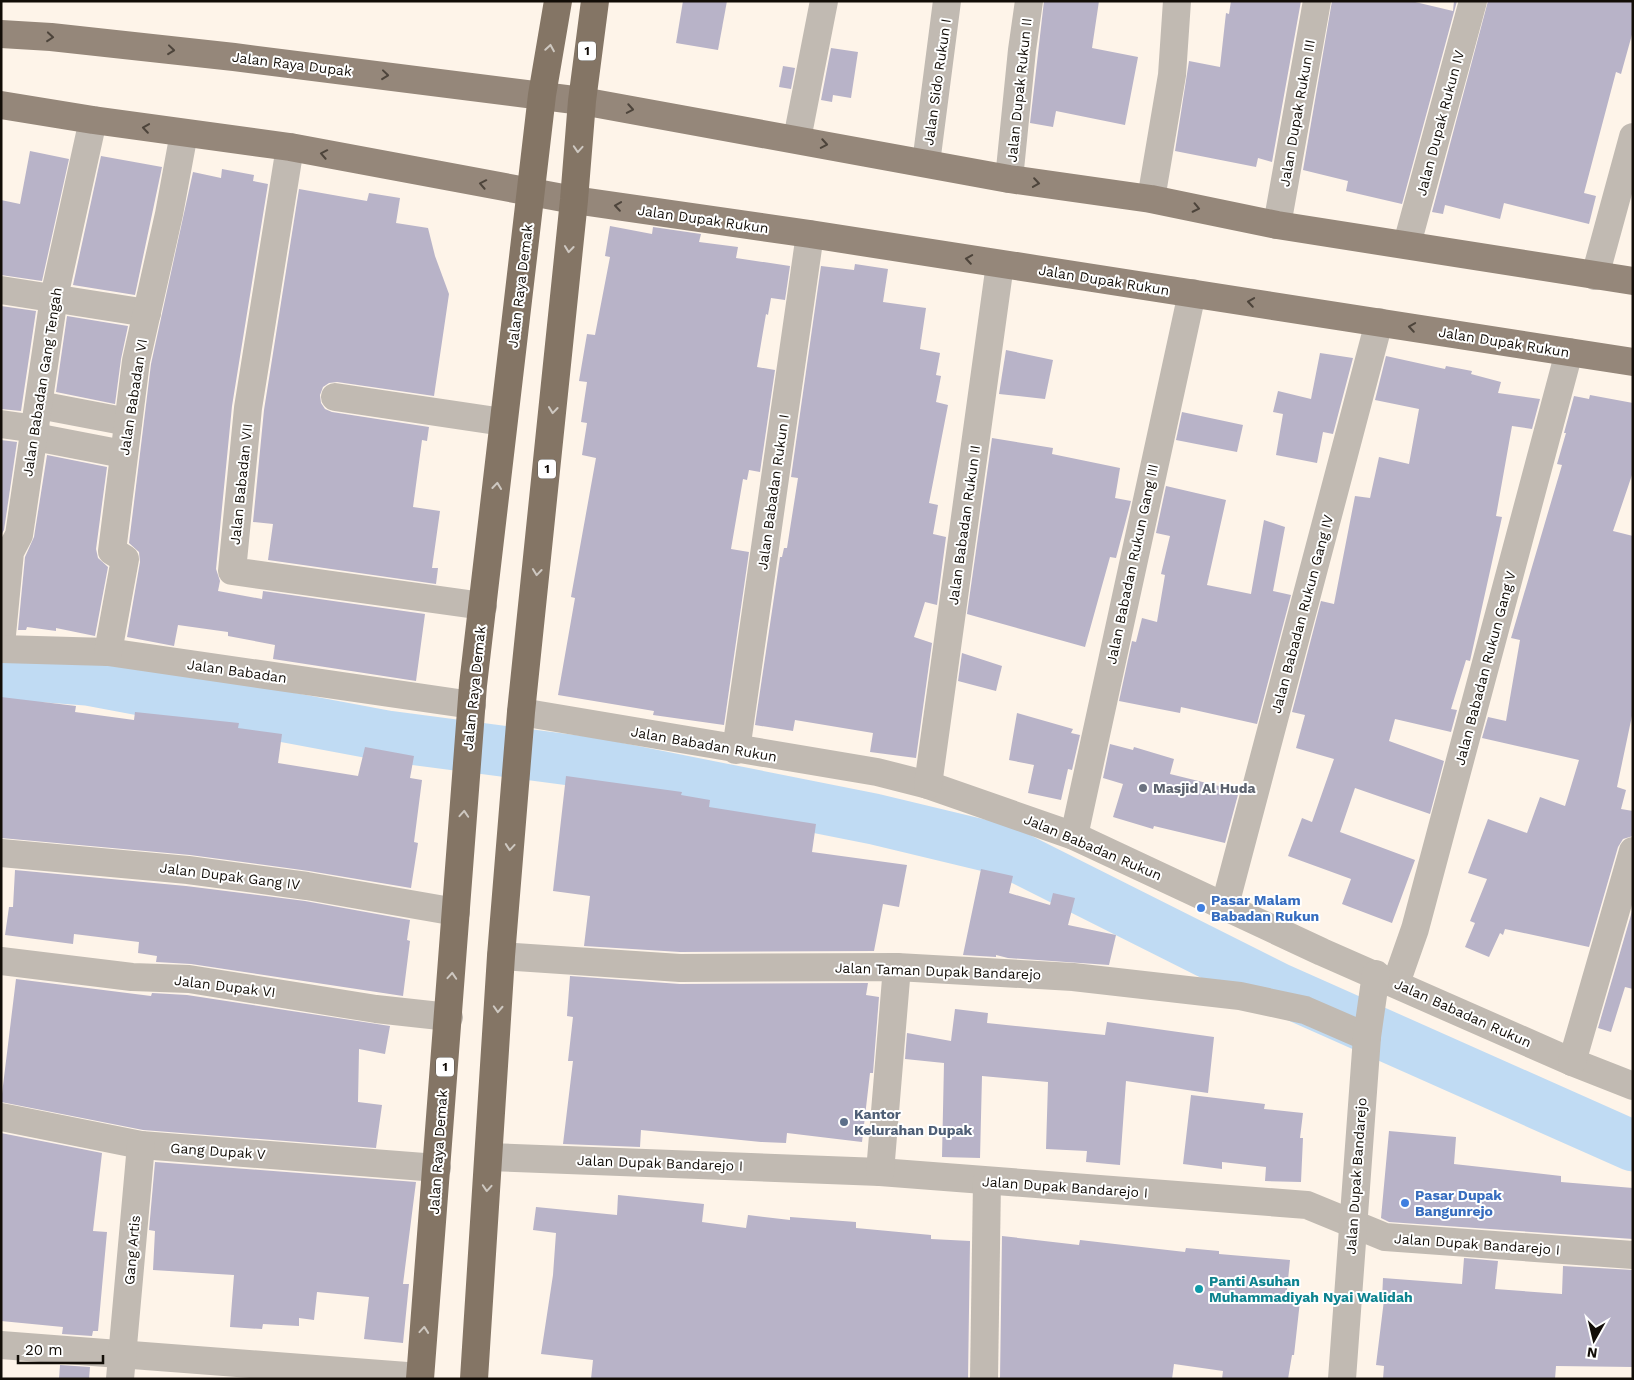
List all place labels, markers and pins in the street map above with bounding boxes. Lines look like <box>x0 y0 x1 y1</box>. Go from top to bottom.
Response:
place label: Masjid Al Huda <box>1153 780 1257 796</box>
marker: Masjid Al Huda <box>1137 782 1149 794</box>
place label: Pasar Malam Babadan Rukun <box>1211 892 1319 924</box>
marker: Pasar Malam Babadan Rukun <box>1195 902 1207 914</box>
place label: Kantor Kelurahan Dupak <box>854 1106 973 1138</box>
marker: Kantor Kelurahan Dupak <box>838 1116 850 1128</box>
place label: Pasar Dupak Bangunrejo <box>1415 1187 1502 1219</box>
marker: Pasar Dupak Bangunrejo <box>1399 1197 1411 1209</box>
place label: Panti Asuhan Muhammadiyah Nyai Walidah <box>1209 1273 1413 1305</box>
marker: Panti Asuhan Muhammadiyah Nyai Walidah <box>1193 1283 1205 1295</box>

